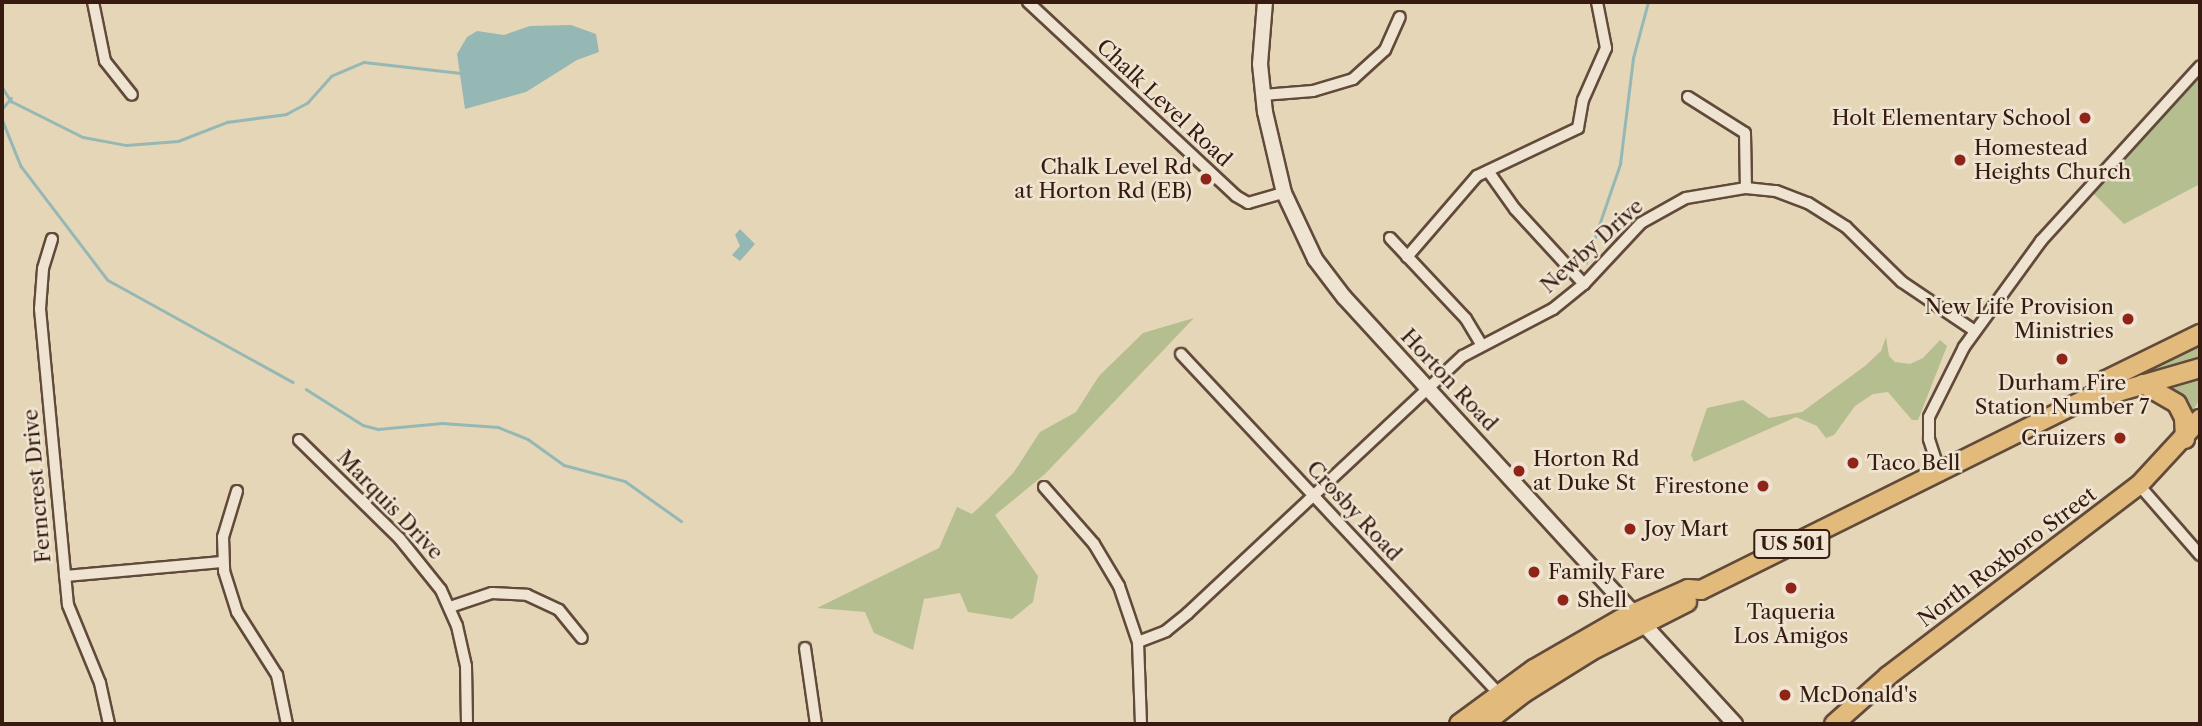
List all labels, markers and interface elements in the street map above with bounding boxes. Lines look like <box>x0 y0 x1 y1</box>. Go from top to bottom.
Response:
street label: Chalk Level Road <box>1091 34 1237 172</box>
place label: Holt Elementary School <box>1831 105 2071 131</box>
marker: Holt Elementary School <box>2077 110 2093 126</box>
place label: Homestead Heights Church <box>1974 135 2131 185</box>
marker: Homestead Heights Church <box>1952 152 1968 168</box>
place label: Chalk Level Rd at Horton Rd (EB) <box>1014 154 1192 204</box>
marker: Chalk Level Rd at Horton Rd (EB) <box>1198 171 1214 187</box>
street label: Newby Drive <box>1535 193 1649 299</box>
place label: New Life Provision Ministries <box>1924 294 2114 344</box>
marker: New Life Provision Ministries <box>2120 311 2136 327</box>
street label: Horton Road <box>1395 324 1503 436</box>
marker: Durham Fire Station Number 7 <box>2054 351 2070 367</box>
place label: Durham Fire Station Number 7 <box>1974 370 2150 420</box>
street label: Ferncrest Drive <box>18 408 56 564</box>
place label: Cruizers <box>2021 425 2106 451</box>
marker: Cruizers <box>2112 430 2128 446</box>
street label: Marquis Drive <box>332 445 448 565</box>
place label: Horton Rd at Duke St <box>1533 446 1639 496</box>
place label: Taco Bell <box>1867 450 1960 476</box>
marker: Taco Bell <box>1845 455 1861 471</box>
street label: Crosby Road <box>1301 456 1407 566</box>
marker: Horton Rd at Duke St <box>1511 463 1527 479</box>
place label: Firestone <box>1654 473 1749 499</box>
marker: Firestone <box>1755 478 1771 494</box>
street label: North Roxboro Street <box>1913 482 2101 632</box>
place label: Joy Mart <box>1644 516 1729 542</box>
marker: Joy Mart <box>1622 521 1638 537</box>
road number: US 501 <box>1752 528 1832 559</box>
place label: Family Fare <box>1548 559 1666 585</box>
marker: Family Fare <box>1526 564 1542 580</box>
marker: Taqueria Los Amigos <box>1783 580 1799 596</box>
place label: Shell <box>1577 587 1627 613</box>
marker: Shell <box>1555 592 1571 608</box>
place label: Taqueria Los Amigos <box>1733 599 1849 649</box>
place label: McDonald's <box>1799 682 1917 708</box>
marker: McDonald's <box>1777 687 1793 703</box>

